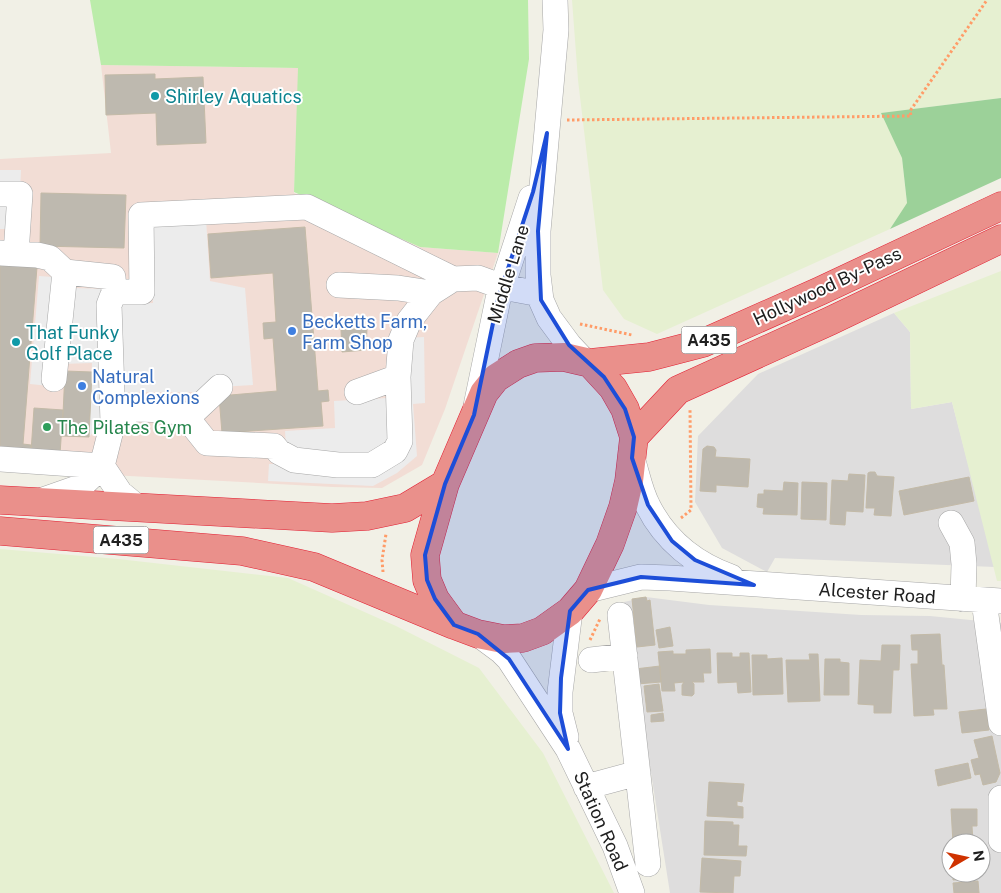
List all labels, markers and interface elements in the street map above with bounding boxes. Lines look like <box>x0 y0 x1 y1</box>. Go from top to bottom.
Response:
place label: Shirley Aquatics <box>165 86 302 107</box>
marker: Shirley Aquatics <box>149 90 161 102</box>
street label: Middle Lane <box>483 222 533 326</box>
street label: Hollywood By-Pass <box>750 242 904 330</box>
place label: Becketts Farm, Farm Shop <box>302 311 427 353</box>
place label: That Funky Golf Place <box>26 322 120 364</box>
marker: Becketts Farm, Farm Shop <box>286 325 298 337</box>
road number: A435 <box>682 326 736 354</box>
marker: That Funky Golf Place <box>10 336 22 348</box>
place label: Natural Complexions <box>92 366 200 408</box>
marker: Natural Complexions <box>76 380 88 392</box>
place label: The Pilates Gym <box>57 417 192 438</box>
marker: The Pilates Gym <box>41 421 53 433</box>
road number: A435 <box>94 526 148 554</box>
street label: Alcester Road <box>818 578 936 608</box>
street label: Station Road <box>570 768 632 874</box>
north arrow <box>941 833 991 883</box>
text: N <box>970 849 988 863</box>

